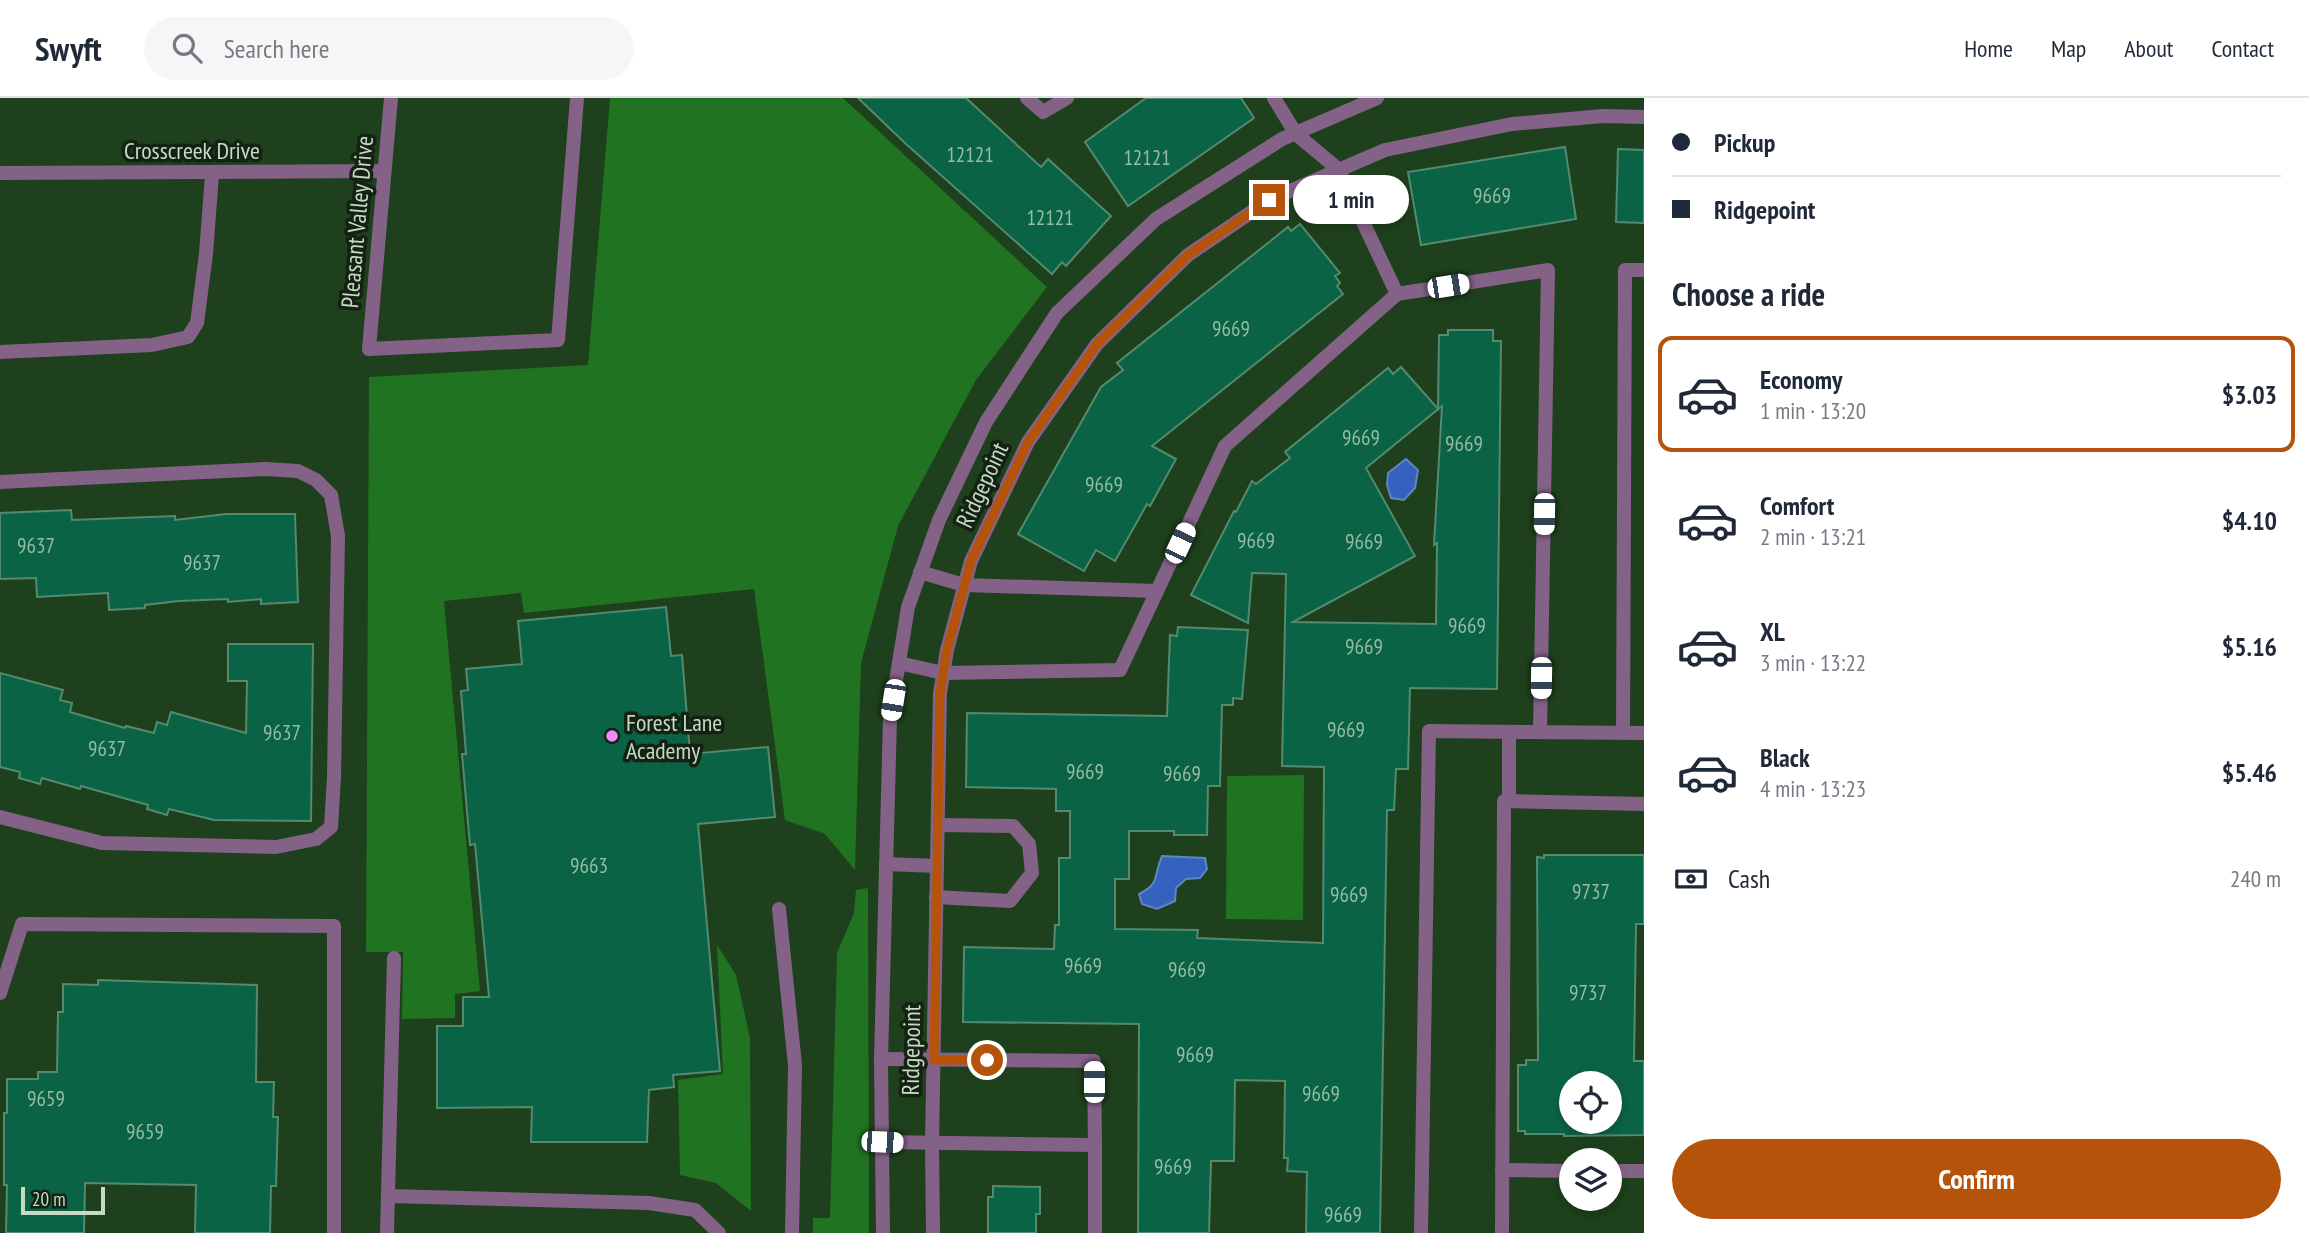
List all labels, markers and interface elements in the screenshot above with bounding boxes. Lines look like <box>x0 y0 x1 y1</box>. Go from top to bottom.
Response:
search box <box>144 17 634 80</box>
text: Swyft <box>35 27 102 70</box>
icon: search <box>168 29 206 67</box>
text: Search here <box>224 32 329 65</box>
text: Home <box>1964 33 2013 64</box>
text: Map <box>2051 33 2086 64</box>
text: About <box>2124 33 2173 64</box>
text: Contact <box>2211 33 2274 64</box>
text: Pickup <box>1714 126 1775 159</box>
street label: Crosscreek Drive <box>124 135 260 166</box>
street label: Pleasant Valley Drive <box>334 135 380 309</box>
house number: 12121 <box>946 141 994 168</box>
house number: 12121 <box>1123 144 1171 171</box>
callout: 1 min <box>1294 176 1409 224</box>
house number: 9669 <box>1473 182 1511 209</box>
route end <box>1253 184 1285 216</box>
text: 1 min <box>1328 185 1374 214</box>
text: Ridgepoint <box>1714 193 1815 226</box>
house number: 12121 <box>1026 204 1074 231</box>
car <box>1426 272 1471 300</box>
text: Choose a ride <box>1672 273 1825 315</box>
house number: 9669 <box>1212 315 1250 342</box>
icon: car <box>1676 363 1739 426</box>
text: Economy <box>1760 363 1842 396</box>
text: $3.03 <box>2222 378 2277 411</box>
text: 1 min · 13:20 <box>1760 396 1866 425</box>
house number: 9669 <box>1342 424 1380 451</box>
house number: 9669 <box>1445 430 1483 457</box>
street label: Ridgepoint <box>949 437 1015 533</box>
house number: 9669 <box>1085 471 1123 498</box>
icon: car <box>1676 489 1739 552</box>
text: Comfort <box>1760 489 1834 522</box>
car <box>1534 493 1555 535</box>
text: $4.10 <box>2222 504 2277 537</box>
car <box>1162 520 1199 566</box>
text: 2 min · 13:21 <box>1760 522 1866 551</box>
house number: 9669 <box>1237 527 1275 554</box>
house number: 9669 <box>1345 528 1383 555</box>
house number: 9637 <box>17 532 55 559</box>
house number: 9637 <box>183 549 221 576</box>
house number: 9669 <box>1448 612 1486 639</box>
icon: car <box>1676 615 1739 678</box>
text: XL <box>1760 615 1785 648</box>
text: $5.16 <box>2222 630 2277 663</box>
house number: 9669 <box>1345 633 1383 660</box>
text: 3 min · 13:22 <box>1760 648 1866 677</box>
car <box>1531 657 1552 699</box>
car <box>880 678 907 722</box>
place label: Forest Lane Academy <box>626 707 722 766</box>
house number: 9669 <box>1327 716 1365 743</box>
house number: 9637 <box>263 719 301 746</box>
marker: Forest Lane Academy <box>604 728 620 744</box>
house number: 9637 <box>88 735 126 762</box>
icon: car <box>1676 741 1739 804</box>
text: Black <box>1760 741 1810 774</box>
text: $5.46 <box>2222 756 2277 789</box>
house number: 9669 <box>1066 758 1104 785</box>
house number: 9669 <box>1163 760 1201 787</box>
text: 4 min · 13:23 <box>1760 774 1866 803</box>
house number: 9663 <box>570 852 608 879</box>
icon: cash <box>1672 860 1710 898</box>
text: Cash <box>1728 862 1770 895</box>
text: 240 m <box>2230 864 2281 893</box>
house number: 9737 <box>1572 878 1610 905</box>
house number: 9669 <box>1330 881 1368 908</box>
house number: 9669 <box>1064 952 1102 979</box>
house number: 9669 <box>1168 956 1206 983</box>
house number: 9737 <box>1569 979 1607 1006</box>
street label: Ridgepoint <box>895 1004 927 1096</box>
house number: 9669 <box>1176 1041 1214 1068</box>
route start <box>971 1044 1003 1076</box>
car <box>1084 1061 1105 1103</box>
map controls <box>1559 1071 1622 1211</box>
button: locate <box>1559 1071 1622 1134</box>
house number: 9669 <box>1302 1080 1340 1107</box>
house number: 9659 <box>27 1085 65 1112</box>
house number: 9659 <box>126 1118 164 1145</box>
car <box>861 1131 904 1153</box>
button: Confirm <box>1672 1139 2281 1219</box>
button: layers <box>1559 1148 1622 1211</box>
house number: 9669 <box>1154 1153 1192 1180</box>
scale bar <box>21 1184 105 1216</box>
text: 20 m <box>32 1187 66 1211</box>
house number: 9669 <box>1324 1201 1362 1228</box>

